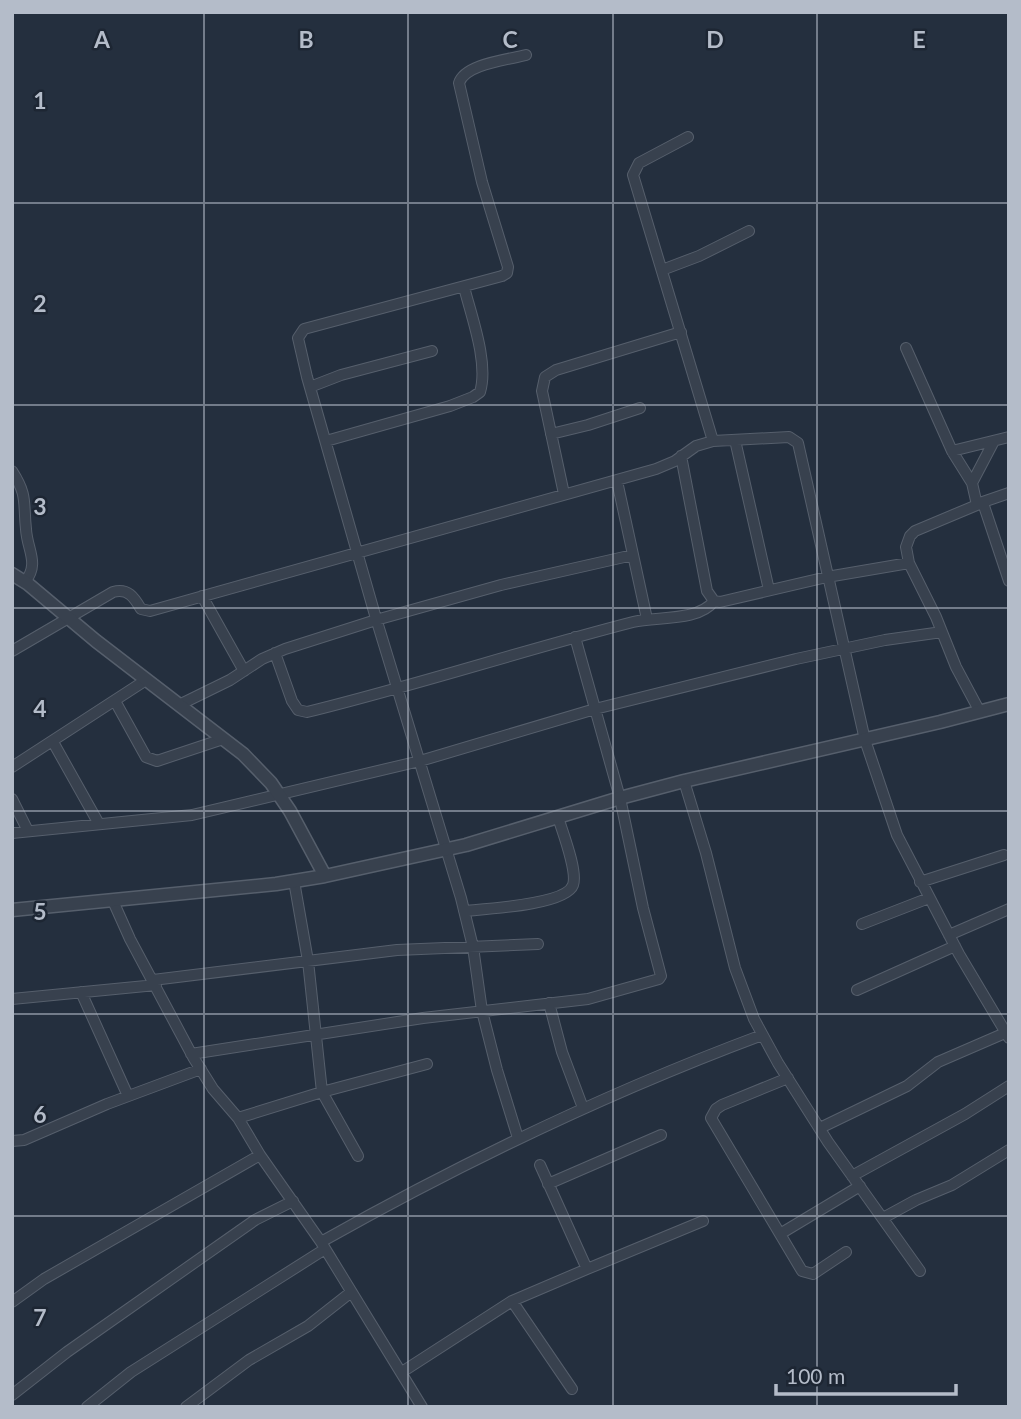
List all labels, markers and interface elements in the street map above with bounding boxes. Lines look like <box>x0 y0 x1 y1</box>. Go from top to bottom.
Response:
text: A <box>93 25 111 53</box>
text: B <box>298 25 314 53</box>
text: C <box>502 25 518 53</box>
text: D <box>706 25 724 53</box>
text: E <box>912 25 926 53</box>
text: 1 <box>33 86 47 114</box>
text: 2 <box>33 289 47 317</box>
text: 3 <box>33 492 47 520</box>
text: 4 <box>33 694 47 722</box>
text: 5 <box>33 897 47 925</box>
text: 6 <box>33 1100 47 1128</box>
text: 7 <box>33 1303 47 1331</box>
scale bar <box>776 1352 956 1396</box>
text: 100 m <box>786 1363 845 1388</box>

